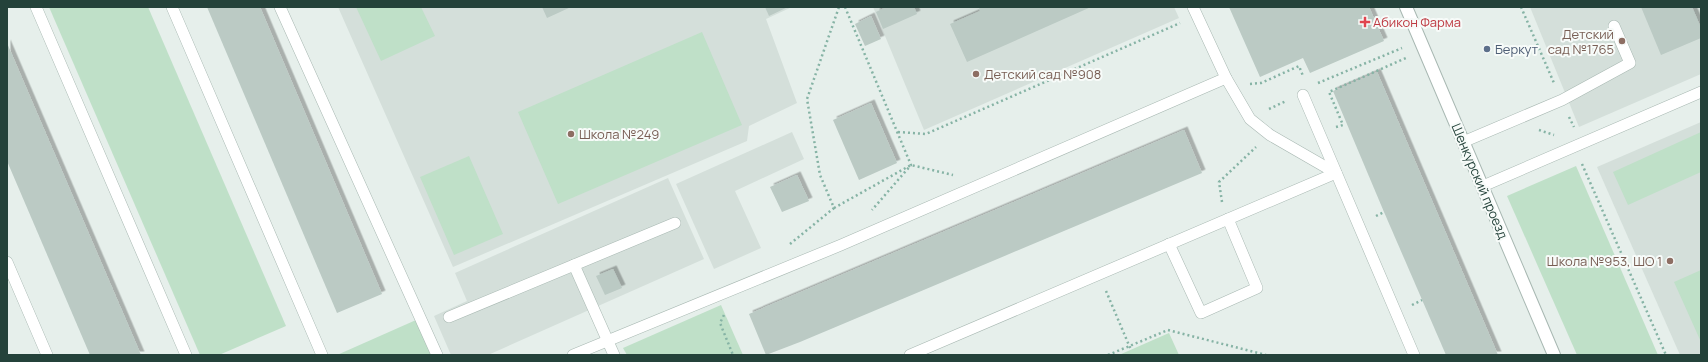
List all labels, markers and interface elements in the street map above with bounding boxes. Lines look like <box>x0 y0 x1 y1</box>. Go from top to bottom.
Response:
place label: Абикон Фарма <box>1373 13 1461 31</box>
marker: Абикон Фарма <box>1360 17 1370 27</box>
place label: Детский сад №1765 <box>1548 25 1614 58</box>
marker: Детский сад №1765 <box>1617 36 1627 46</box>
place label: Беркут <box>1495 40 1538 58</box>
marker: Беркут <box>1482 44 1492 54</box>
place label: Детский сад №908 <box>984 65 1101 83</box>
marker: Детский сад №908 <box>971 69 981 79</box>
street label: Шенкурский проезд <box>1448 121 1513 242</box>
place label: Школа №249 <box>579 125 659 143</box>
marker: Школа №249 <box>566 129 576 139</box>
place label: Школа №953, ШО 1 <box>1547 252 1662 270</box>
marker: Школа №953, ШО 1 <box>1665 256 1675 266</box>

